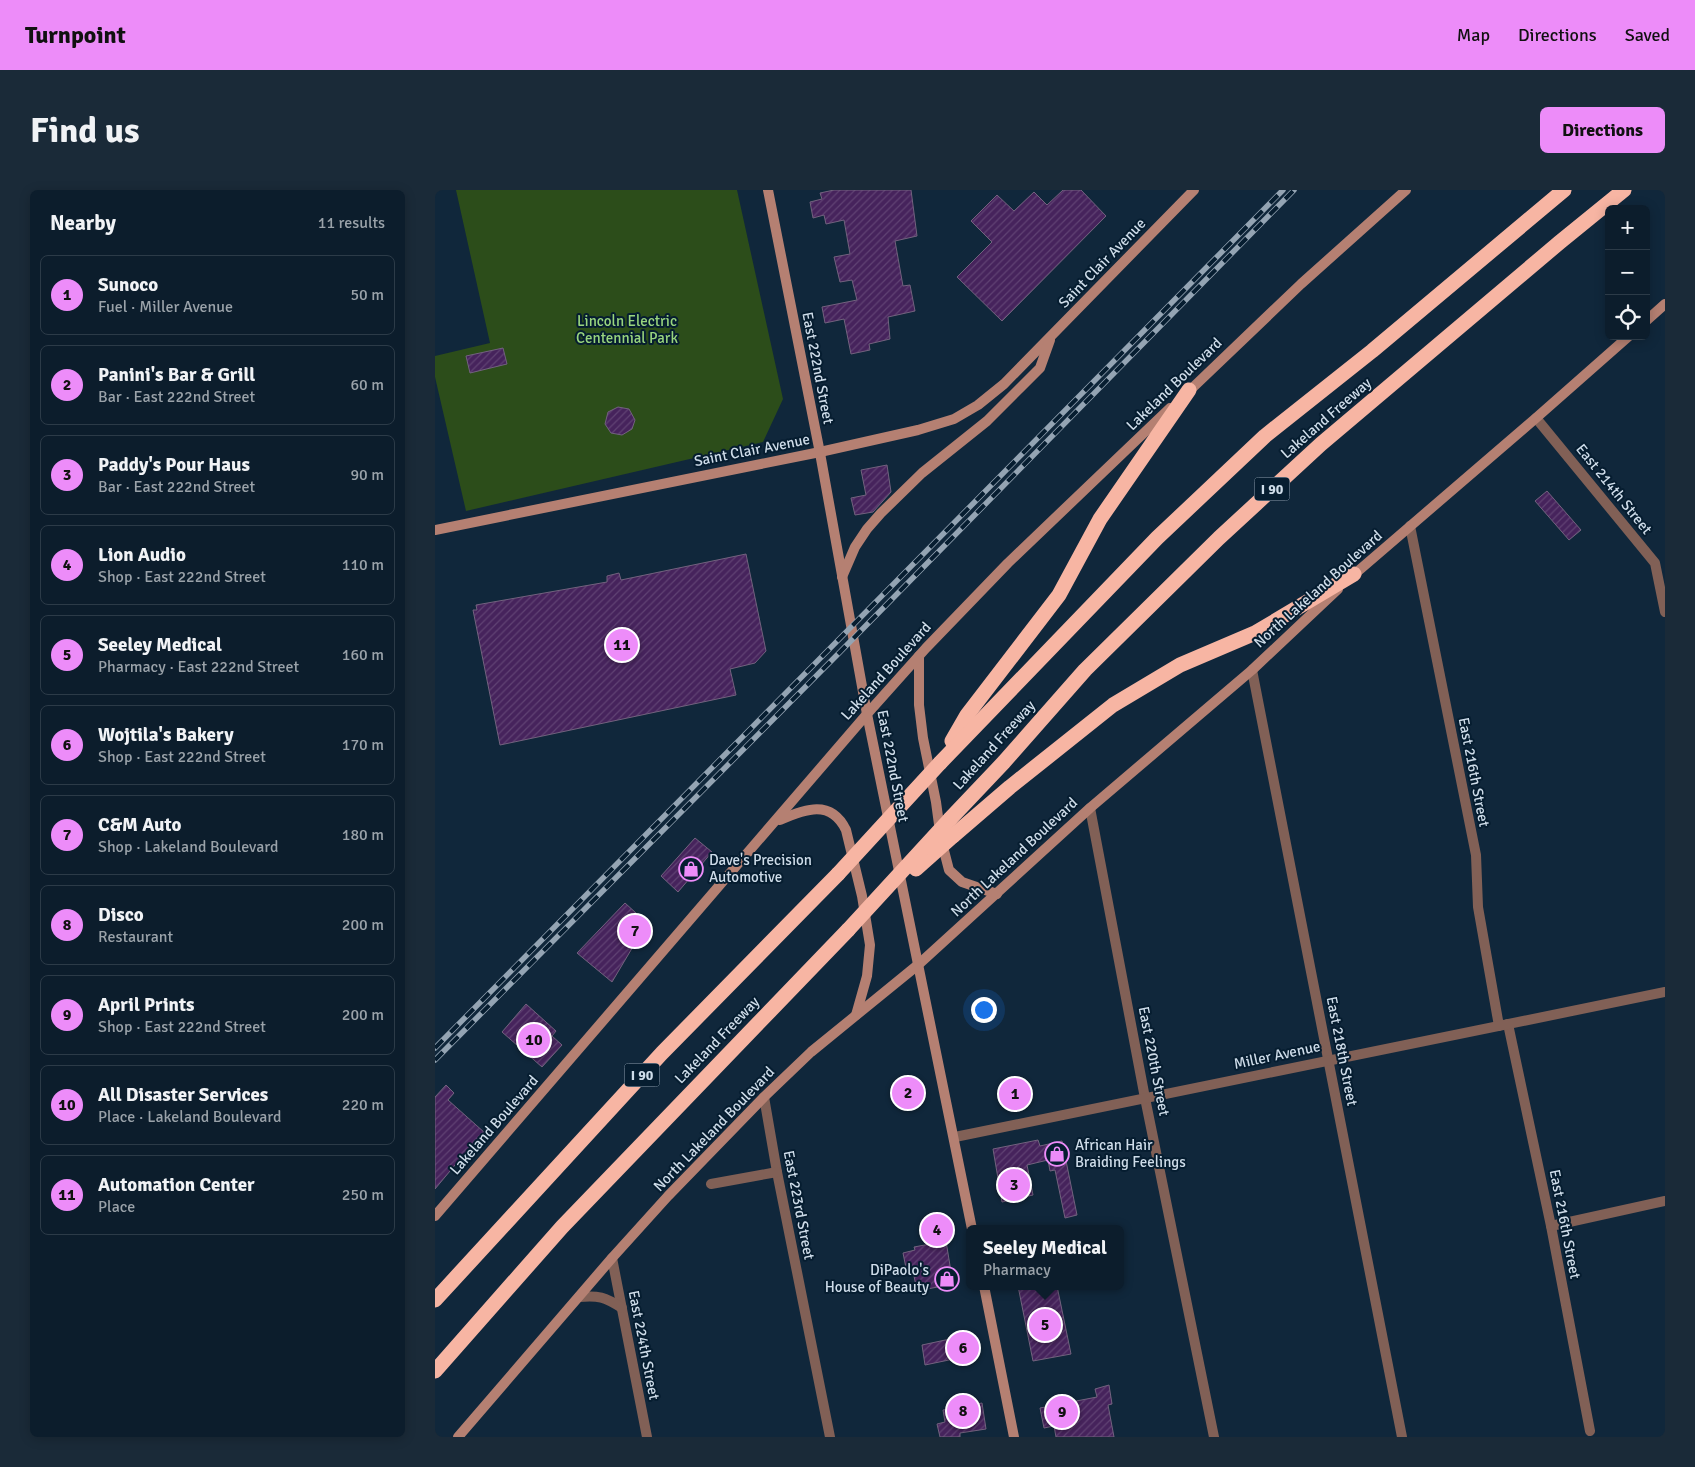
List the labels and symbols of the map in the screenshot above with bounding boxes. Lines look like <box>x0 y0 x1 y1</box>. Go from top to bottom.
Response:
street label: Saint Clair Avenue <box>1055 214 1149 312</box>
street label: East 222nd Street <box>798 310 838 426</box>
park label: Lincoln Electric Centennial Park <box>576 312 678 347</box>
street label: Lakeland Boulevard <box>1122 334 1226 434</box>
street label: Lakeland Freeway <box>1277 374 1375 462</box>
street label: Saint Clair Avenue <box>693 430 811 470</box>
street label: East 214th Street <box>1572 440 1656 538</box>
road number: I 90 <box>1255 478 1289 500</box>
street label: North Lakeland Boulevard <box>1250 527 1386 651</box>
street label: Lakeland Boulevard <box>837 618 935 724</box>
pin: 11 <box>606 626 638 664</box>
street label: Lakeland Freeway <box>949 697 1039 793</box>
street label: East 222nd Street <box>873 708 913 824</box>
street label: East 216th Street <box>1455 716 1493 828</box>
street label: North Lakeland Boulevard <box>947 794 1081 920</box>
place label: Dave's Precision Automotive <box>709 851 812 886</box>
shop icon: Dave's Precision Automotive <box>678 856 704 882</box>
pin: 7 <box>619 912 651 950</box>
street label: Lakeland Freeway <box>671 993 763 1087</box>
street label: East 218th Street <box>1323 995 1361 1107</box>
your location <box>971 997 997 1023</box>
street label: East 220th Street <box>1135 1005 1173 1117</box>
pin: 10 <box>518 1021 550 1059</box>
street label: Miller Avenue <box>1232 1037 1322 1073</box>
street label: North Lakeland Boulevard <box>650 1063 778 1195</box>
road number: I 90 <box>625 1064 659 1086</box>
street label: Lakeland Boulevard <box>446 1072 542 1178</box>
pin: 2 <box>892 1074 924 1112</box>
pin: 1 <box>999 1075 1031 1113</box>
place label: African Hair Braiding Feelings <box>1075 1136 1186 1171</box>
shop icon: African Hair Braiding Feelings <box>1044 1141 1070 1167</box>
street label: East 223rd Street <box>780 1149 818 1261</box>
pin: 3 <box>998 1166 1030 1204</box>
street label: East 216th Street <box>1546 1168 1584 1280</box>
pin: 4 <box>921 1211 953 1249</box>
place label: DiPaolo's House of Beauty <box>825 1261 929 1296</box>
shop icon: DiPaolo's House of Beauty <box>934 1266 960 1292</box>
street label: East 224th Street <box>625 1289 663 1401</box>
pin: 5 <box>1029 1306 1061 1344</box>
pin: 6 <box>947 1329 979 1367</box>
pin: 8 <box>947 1392 979 1430</box>
pin: 9 <box>1046 1393 1078 1431</box>

